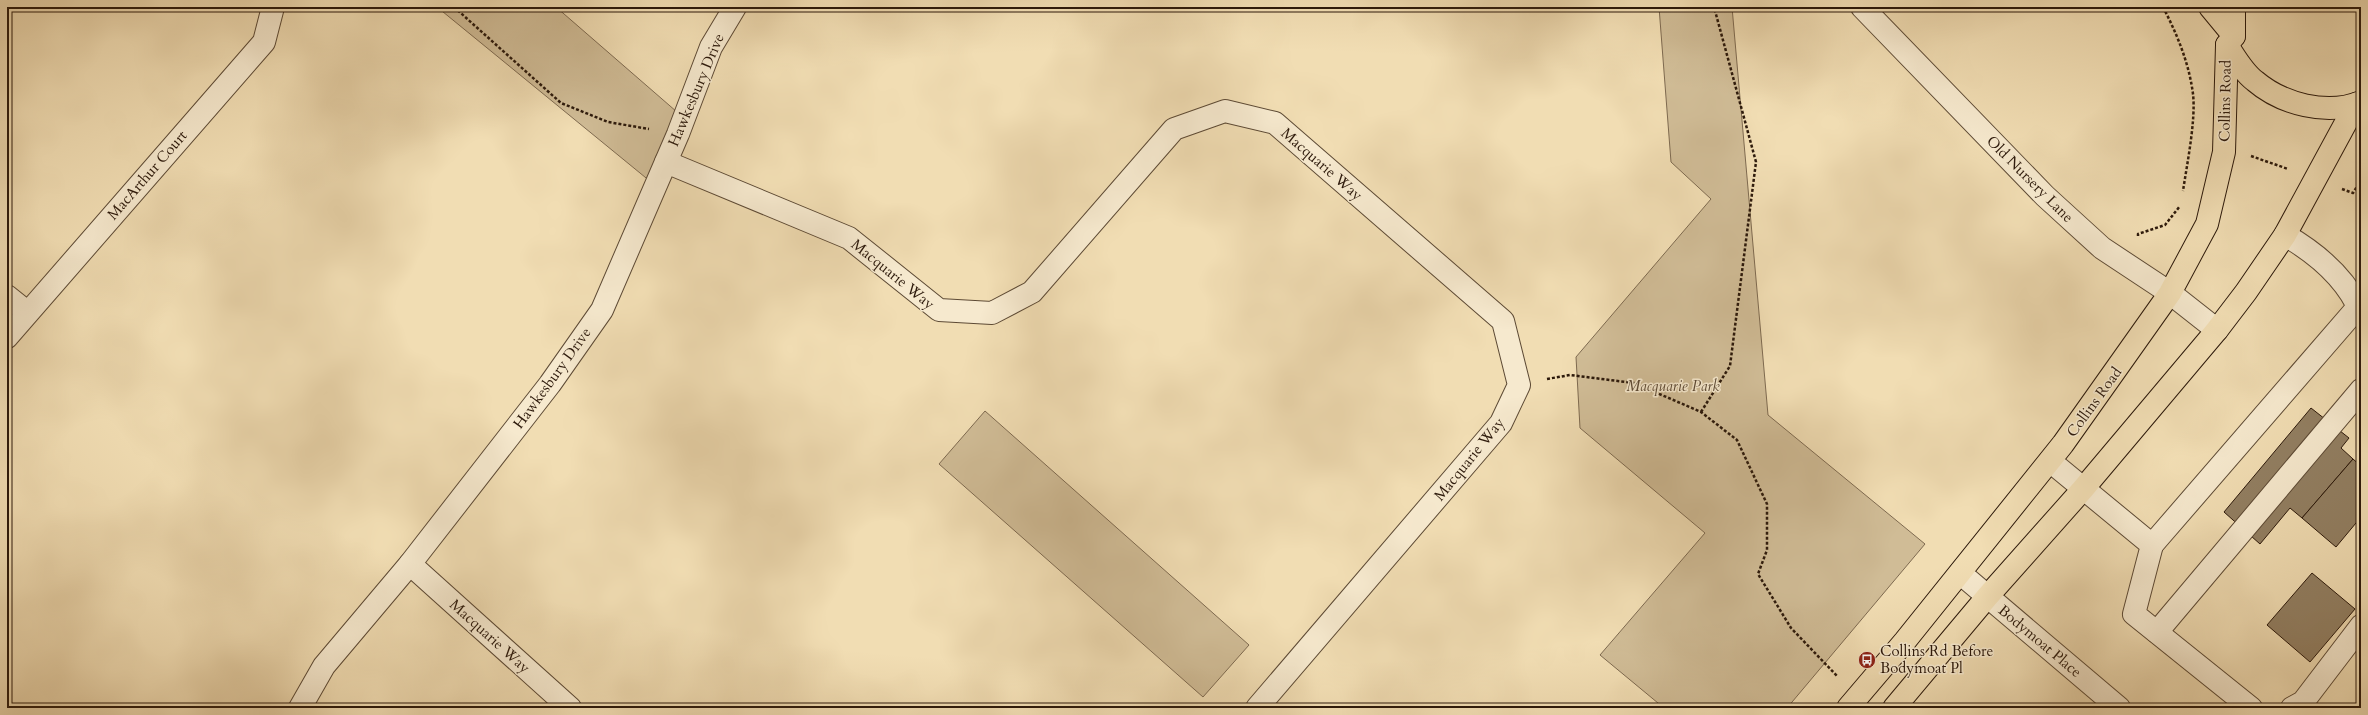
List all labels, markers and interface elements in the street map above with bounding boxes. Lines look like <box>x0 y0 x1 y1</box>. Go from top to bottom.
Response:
street label: Hawkesbury Drive <box>663 30 729 150</box>
street label: Collins Road <box>2214 60 2236 142</box>
street label: Macquarie Way <box>1277 123 1367 205</box>
street label: MacArthur Court <box>103 126 192 224</box>
street label: Old Nursery Lane <box>1982 131 2078 227</box>
street label: Macquarie Way <box>847 234 939 314</box>
street label: Hawkesbury Drive <box>508 323 596 433</box>
street label: Collins Road <box>2062 363 2126 441</box>
park label: Macquarie Park <box>1626 376 1720 396</box>
street label: Macquarie Way <box>1429 413 1509 505</box>
street label: Macquarie Way <box>446 595 535 678</box>
street label: Bodymoat Place <box>1994 600 2086 682</box>
place label: Collins Rd Before Bodymoat Pl <box>1880 641 1994 678</box>
bus stop icon: Collins Rd Before Bodymoat Pl <box>1857 650 1877 670</box>

